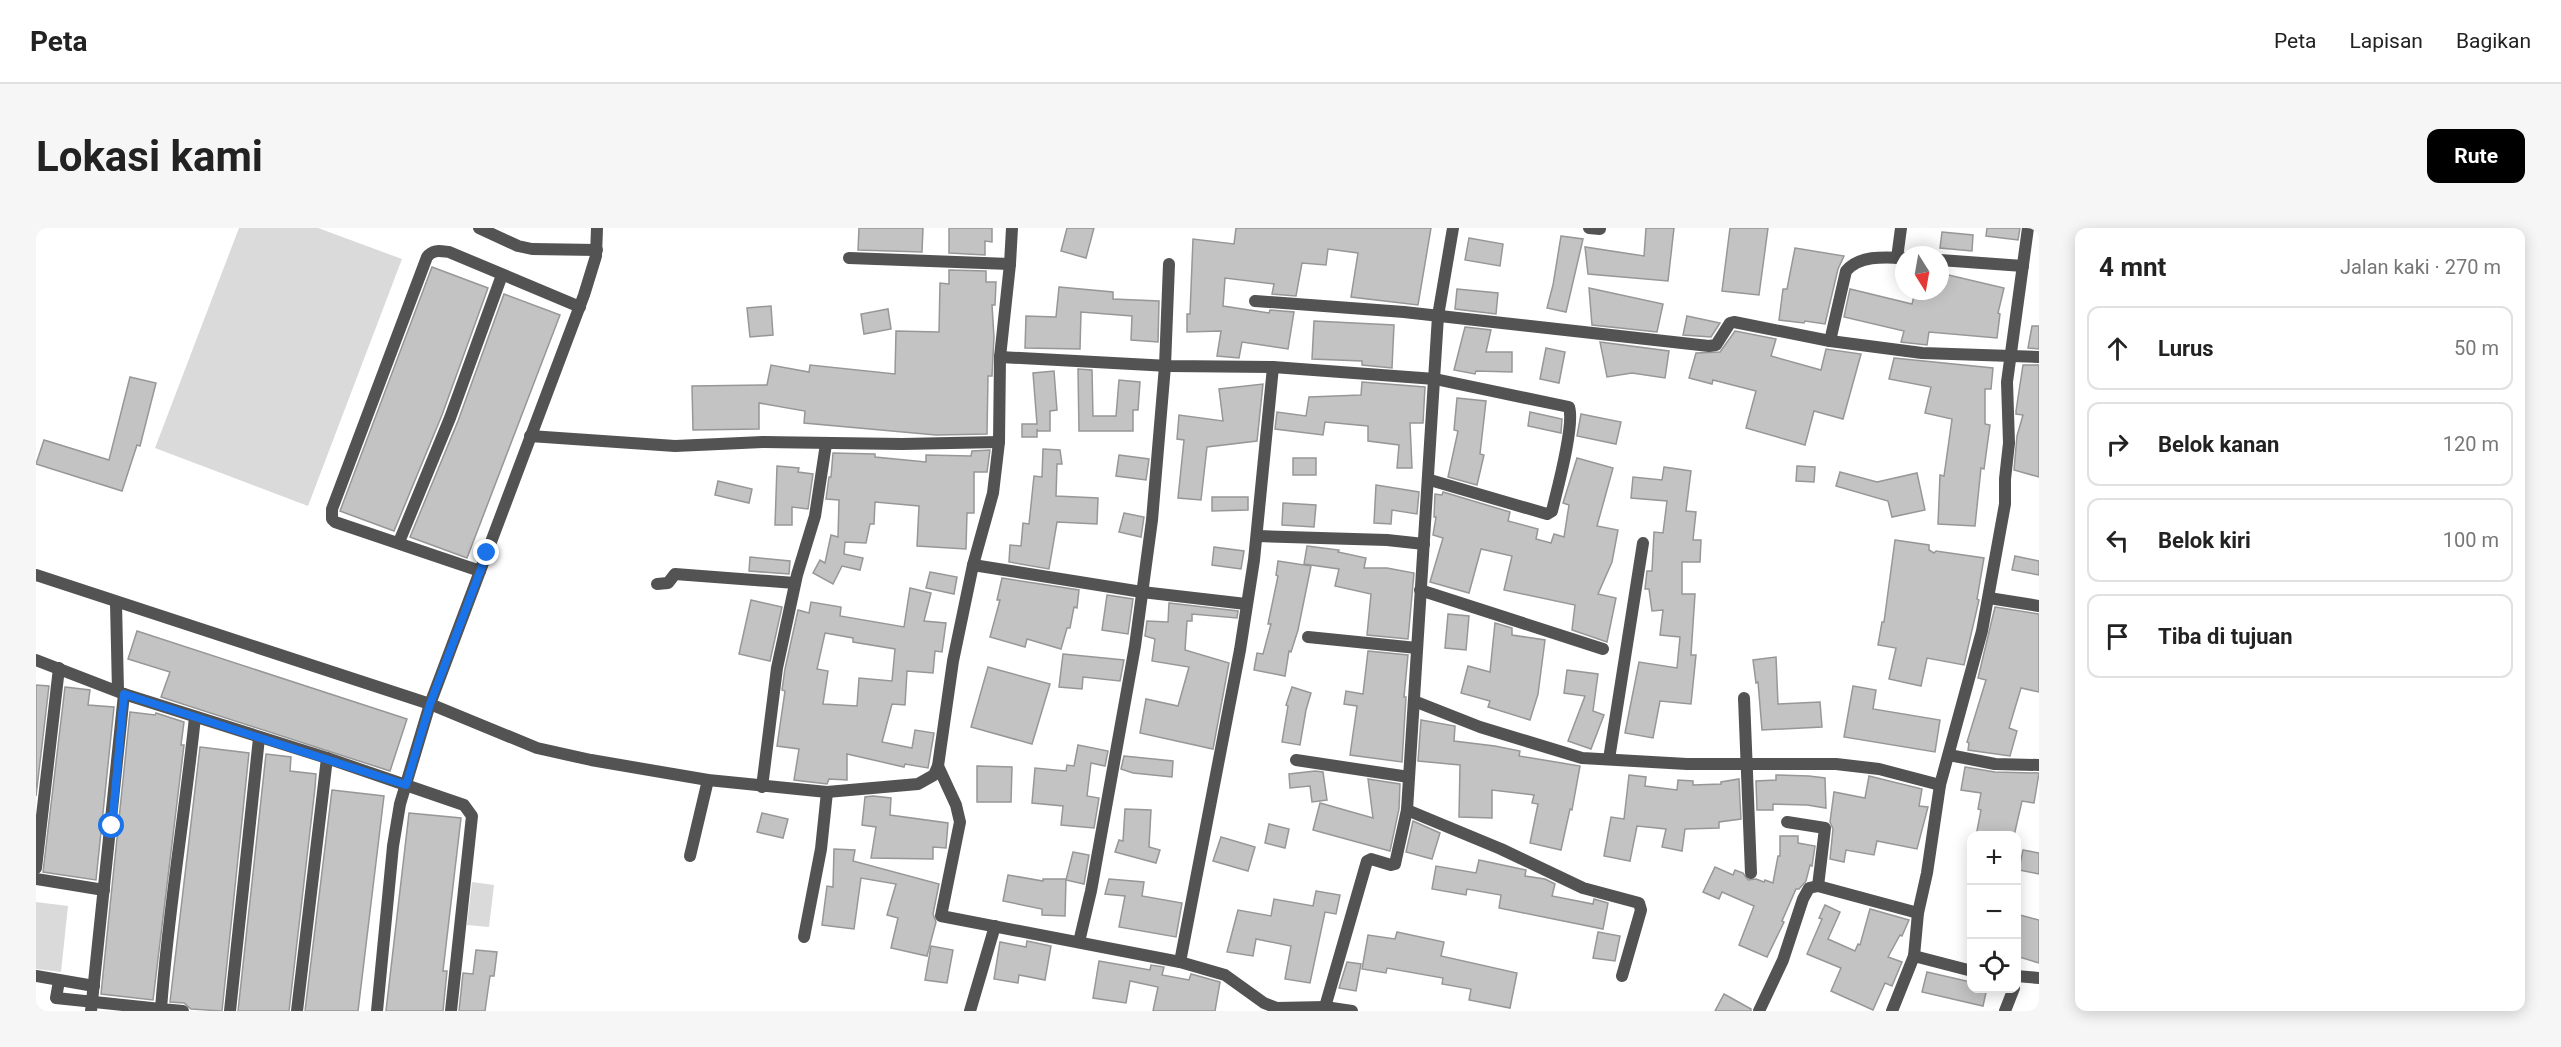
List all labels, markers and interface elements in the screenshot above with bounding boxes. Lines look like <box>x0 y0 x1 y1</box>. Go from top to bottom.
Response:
text: Peta <box>30 25 87 58</box>
text: Peta <box>2274 29 2316 53</box>
text: Lapisan <box>2349 29 2423 53</box>
text: Bagikan <box>2456 29 2531 53</box>
button: Rute <box>2427 129 2525 183</box>
text: Lokasi kami <box>36 132 263 181</box>
north arrow <box>1895 246 1949 300</box>
text: 4 mnt <box>2099 252 2166 282</box>
text: Jalan kaki · 270 m <box>2340 255 2501 279</box>
icon: ahead <box>2101 332 2134 365</box>
text: Lurus <box>2158 336 2214 361</box>
text: 50 m <box>2454 336 2499 360</box>
icon: right <box>2101 428 2134 461</box>
text: Belok kanan <box>2158 432 2279 457</box>
text: 120 m <box>2443 432 2499 456</box>
icon: left <box>2101 524 2134 557</box>
text: Belok kiri <box>2158 528 2251 553</box>
text: 100 m <box>2443 528 2499 552</box>
route end <box>473 539 499 565</box>
icon: arrive <box>2101 620 2134 653</box>
text: Tiba di tujuan <box>2158 624 2293 649</box>
route start <box>98 812 124 838</box>
map controls <box>1967 831 2021 993</box>
button: + <box>1967 831 2021 885</box>
button: − <box>1967 885 2021 939</box>
button: locate <box>1967 939 2021 993</box>

